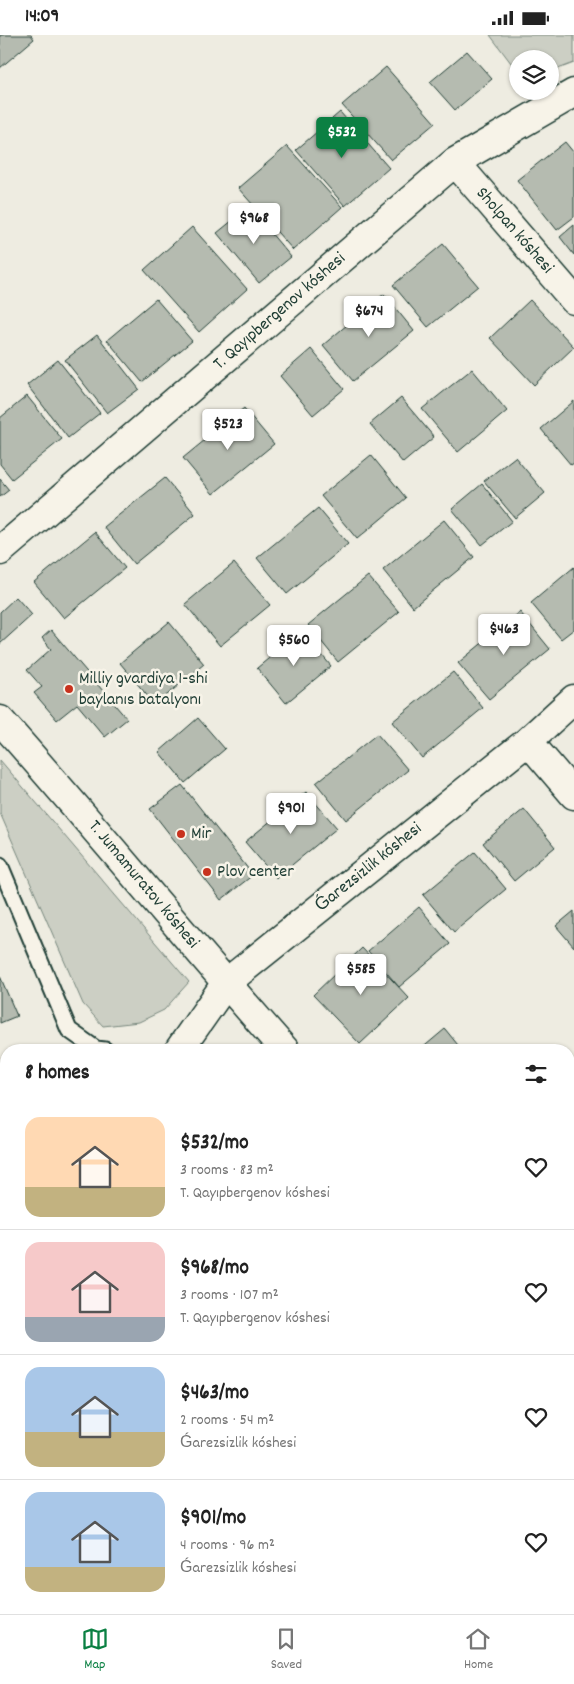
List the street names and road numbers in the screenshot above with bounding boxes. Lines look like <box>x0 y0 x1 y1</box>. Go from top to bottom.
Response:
street label: Sholpan kóshesi <box>469 182 559 280</box>
street label: T. Qayıpbergenov kóshesi <box>208 247 352 377</box>
street label: T. Jumamuratov kóshesi <box>82 815 204 955</box>
street label: Ǵarezsizlik kóshesi <box>310 816 428 919</box>

